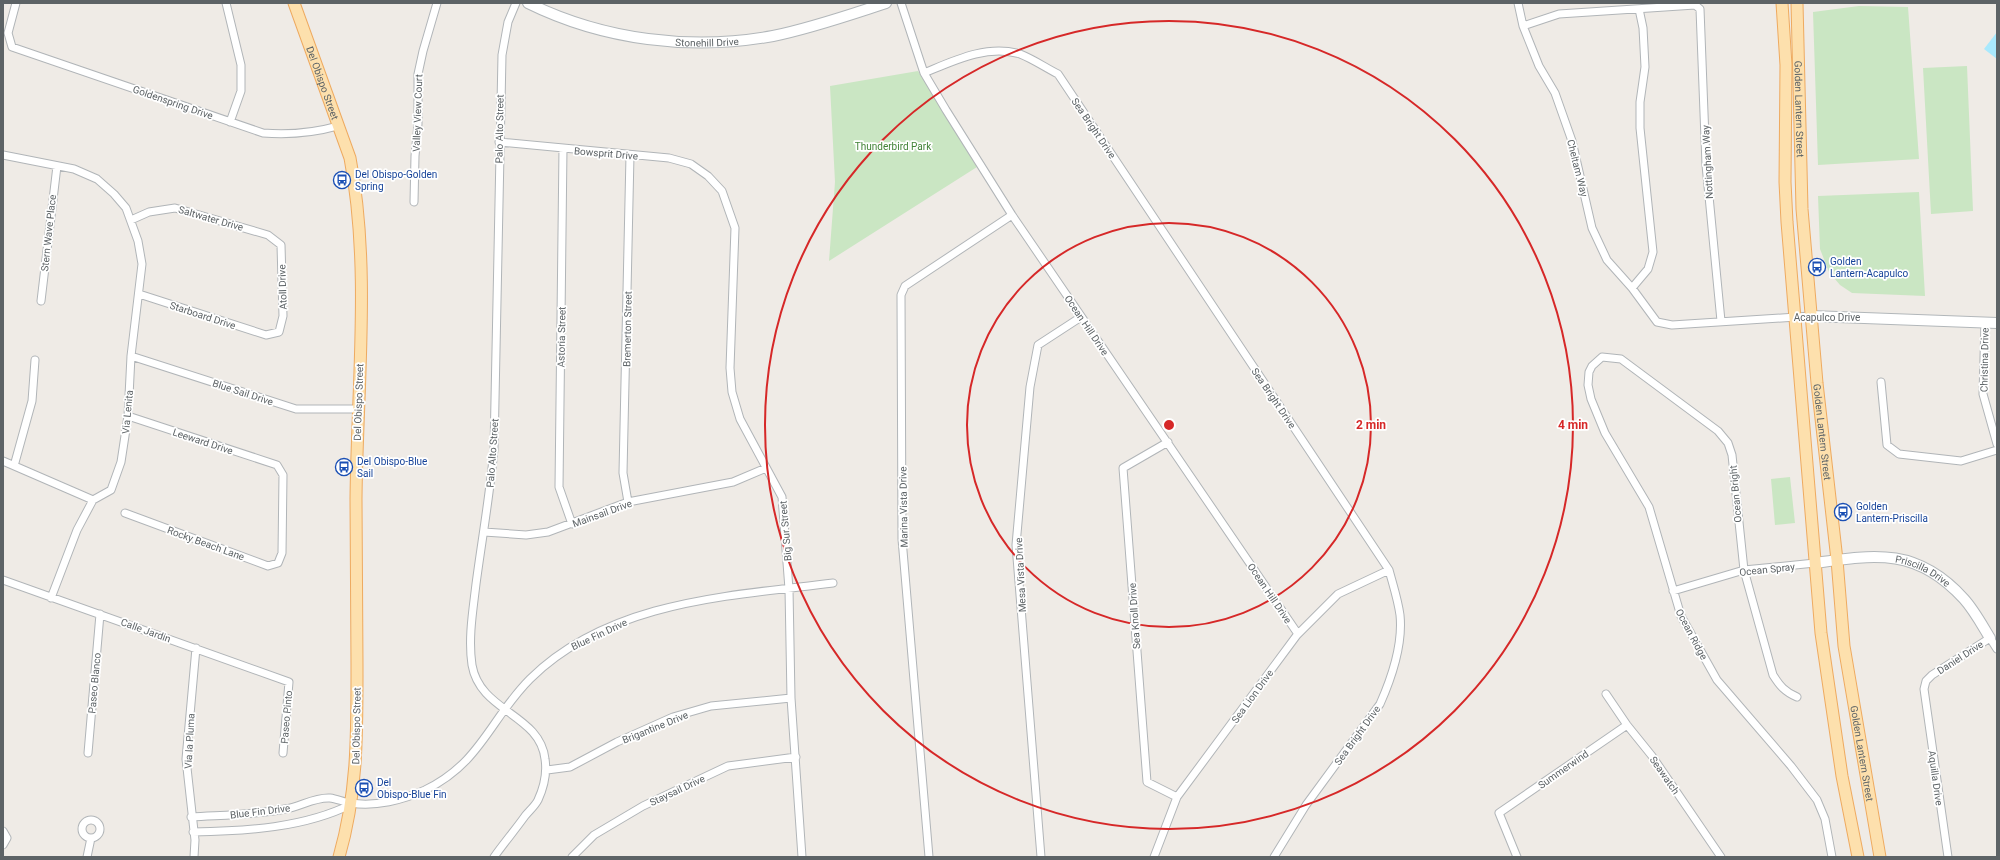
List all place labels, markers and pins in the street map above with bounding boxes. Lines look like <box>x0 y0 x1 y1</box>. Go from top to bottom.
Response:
place label: Del Obispo-Golden Spring <box>355 169 437 192</box>
bus stop icon: Del Obispo-Golden Spring <box>332 170 352 190</box>
place label: Golden Lantern-Acapulco <box>1830 256 1909 279</box>
bus stop icon: Golden Lantern-Acapulco <box>1807 257 1827 277</box>
centre of rings <box>1162 418 1176 432</box>
place label: Del Obispo-Blue Sail <box>357 456 427 479</box>
bus stop icon: Del Obispo-Blue Sail <box>334 457 354 477</box>
place label: Golden Lantern-Priscilla <box>1856 501 1928 524</box>
bus stop icon: Golden Lantern-Priscilla <box>1833 502 1853 522</box>
place label: Del Obispo-Blue Fin <box>377 777 447 800</box>
bus stop icon: Del Obispo-Blue Fin <box>354 778 374 798</box>

